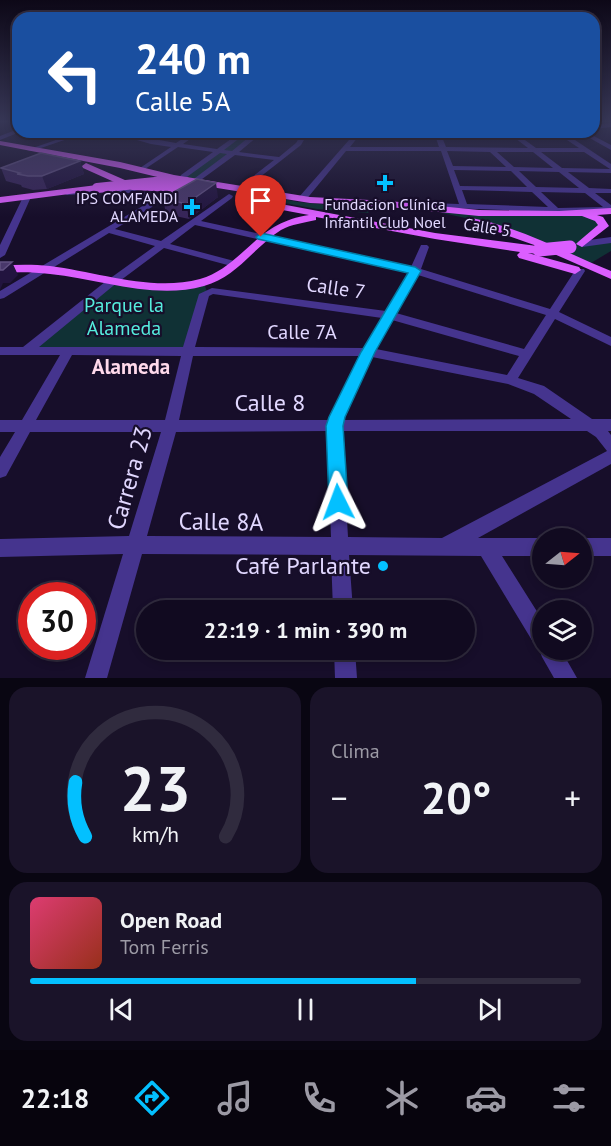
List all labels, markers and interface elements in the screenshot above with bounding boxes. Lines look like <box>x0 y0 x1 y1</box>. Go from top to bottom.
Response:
text: 240 m <box>135 31 251 86</box>
icon: left <box>36 36 114 114</box>
text: Calle 5A <box>135 84 231 118</box>
marker: Fundacion Clínica Infantil Club Noel <box>376 174 394 192</box>
pin <box>235 175 286 237</box>
icon: arrive <box>244 184 277 217</box>
place label: IPS COMFANDI ALAMEDA <box>76 188 179 226</box>
place label: Fundacion Clínica Infantil Club Noel <box>324 194 446 232</box>
marker: IPS COMFANDI ALAMEDA <box>183 198 201 216</box>
street label: Calle 5 <box>462 213 512 241</box>
street label: Calle 7 <box>305 271 367 305</box>
park label: Parque la Alameda <box>84 292 164 341</box>
street label: Calle 7A <box>267 319 337 345</box>
district label: Alameda <box>92 353 170 380</box>
street label: Calle 8 <box>235 387 305 418</box>
street label: Carrera 23 <box>100 422 159 533</box>
position arrow <box>306 470 370 534</box>
street label: Calle 8A <box>178 505 264 538</box>
north arrow <box>532 528 592 588</box>
map controls <box>532 528 592 660</box>
place label: Café Parlante <box>235 550 371 581</box>
marker: Café Parlante <box>376 559 390 573</box>
speed limit sign: 30 <box>18 582 96 660</box>
button: layers <box>532 600 592 660</box>
text: 22:19 · 1 min · 390 m <box>204 616 407 644</box>
text: Clima <box>331 738 380 764</box>
text: 23 <box>120 747 190 828</box>
text: 20° <box>421 768 491 826</box>
text: − <box>331 776 348 819</box>
text: + <box>564 776 581 819</box>
text: km/h <box>131 820 178 848</box>
text: Open Road <box>120 906 222 934</box>
text: Tom Ferris <box>120 934 209 960</box>
icon: previous <box>105 993 138 1026</box>
icon: pause <box>289 993 322 1026</box>
icon: next <box>473 993 506 1026</box>
icon: directions <box>131 1077 173 1119</box>
icon: music <box>214 1077 256 1119</box>
icon: phone <box>298 1077 340 1119</box>
icon: climate <box>381 1077 423 1119</box>
icon: car <box>465 1077 507 1119</box>
icon: filters <box>548 1077 590 1119</box>
text: 22:18 <box>21 1081 89 1115</box>

